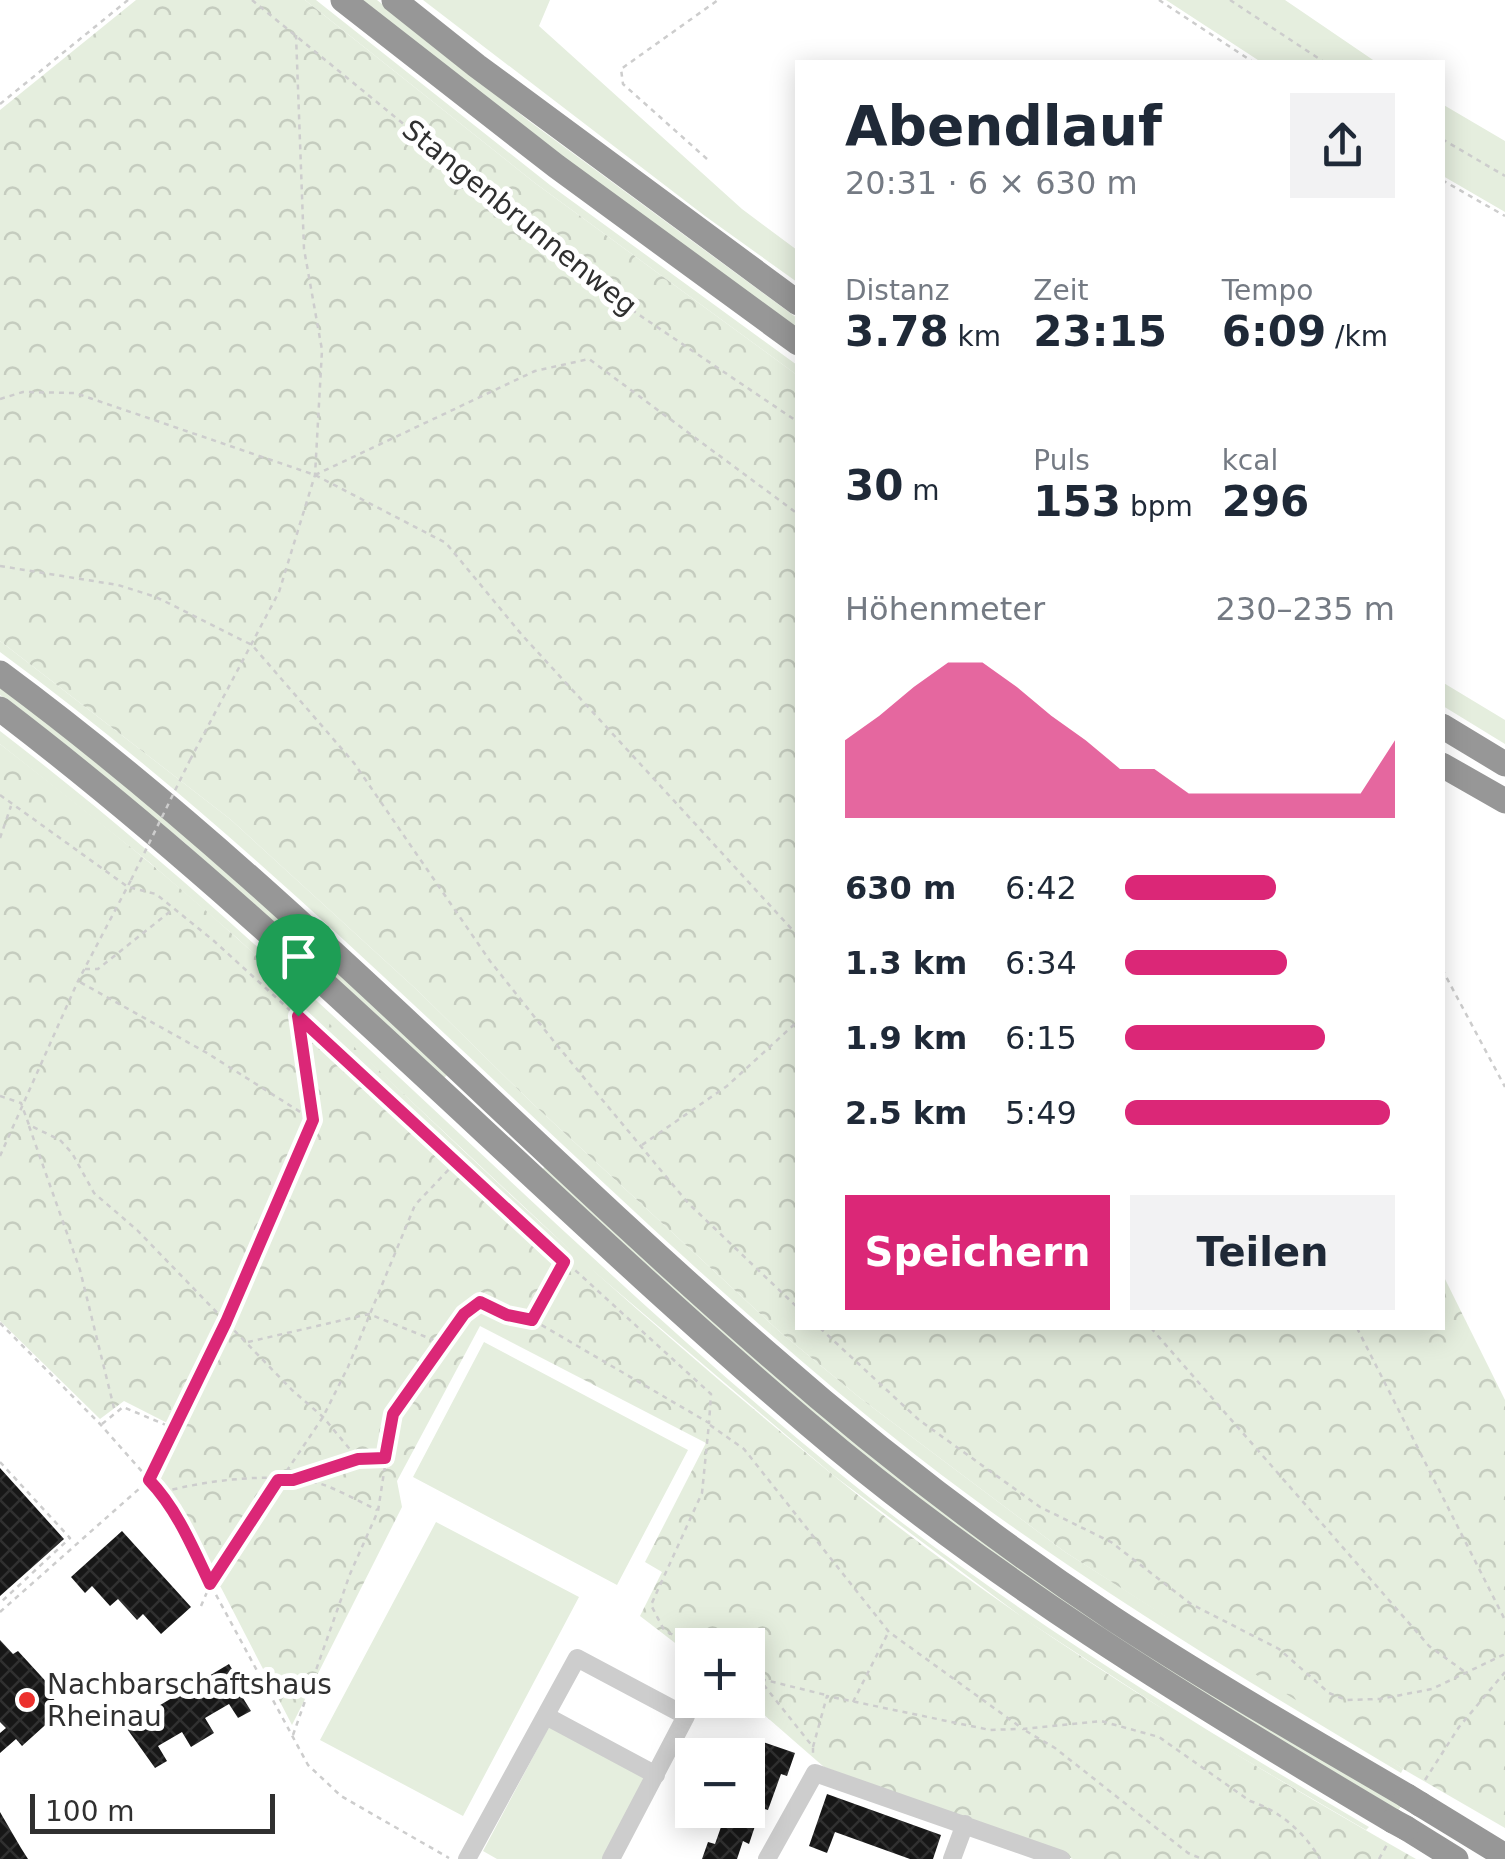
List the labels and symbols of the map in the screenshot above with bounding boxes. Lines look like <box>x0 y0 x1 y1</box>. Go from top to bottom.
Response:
street label: Stangenbrunnenweg <box>396 113 643 322</box>
pin <box>256 914 341 1017</box>
place label: Nachbarschaftshaus Rheinau <box>47 1668 332 1733</box>
marker: Nachbarschaftshaus Rheinau <box>16 1689 38 1711</box>
scale bar <box>30 1789 275 1834</box>

